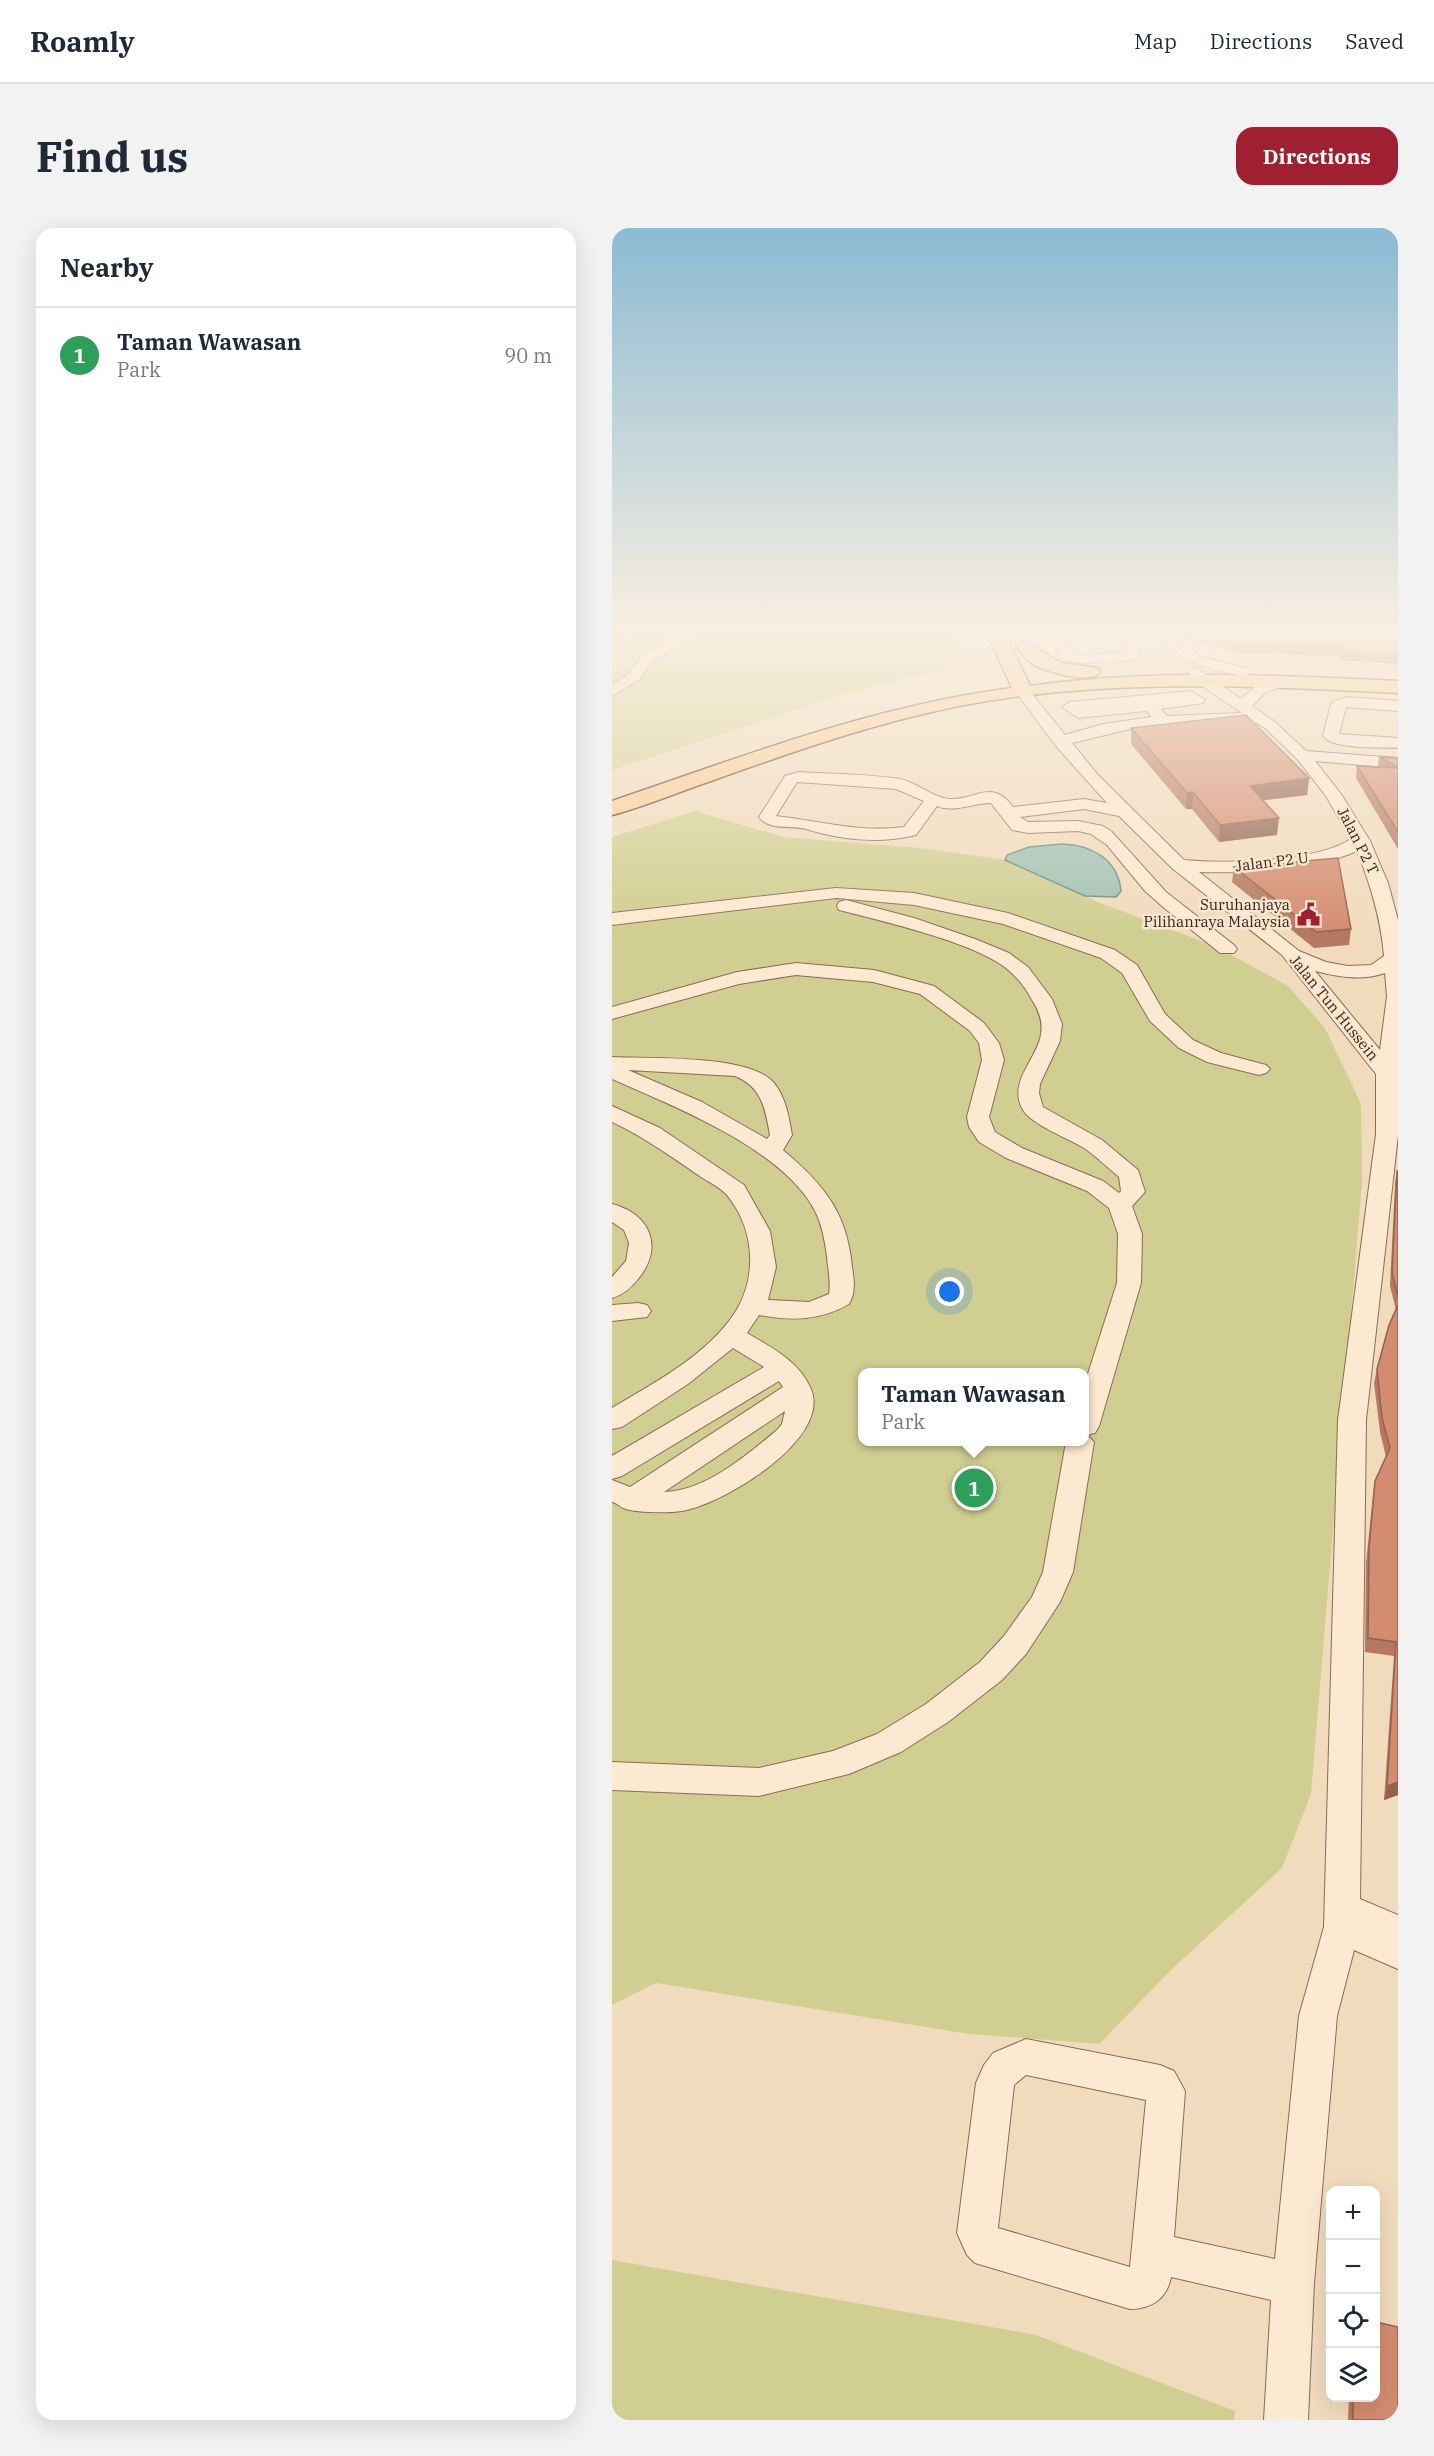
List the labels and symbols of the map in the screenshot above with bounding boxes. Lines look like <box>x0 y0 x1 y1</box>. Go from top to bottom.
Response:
street label: Jalan P2 T <box>1334 804 1383 878</box>
street label: Jalan P2 U <box>1234 848 1310 875</box>
place label: Suruhanjaya Pilihanraya Malaysia <box>1143 895 1290 931</box>
public building icon: Suruhanjaya Pilihanraya Malaysia <box>1295 901 1321 927</box>
street label: Jalan Tun Hussein <box>1286 951 1383 1065</box>
your location <box>935 1277 964 1306</box>
pin: 1 <box>954 1466 994 1510</box>

